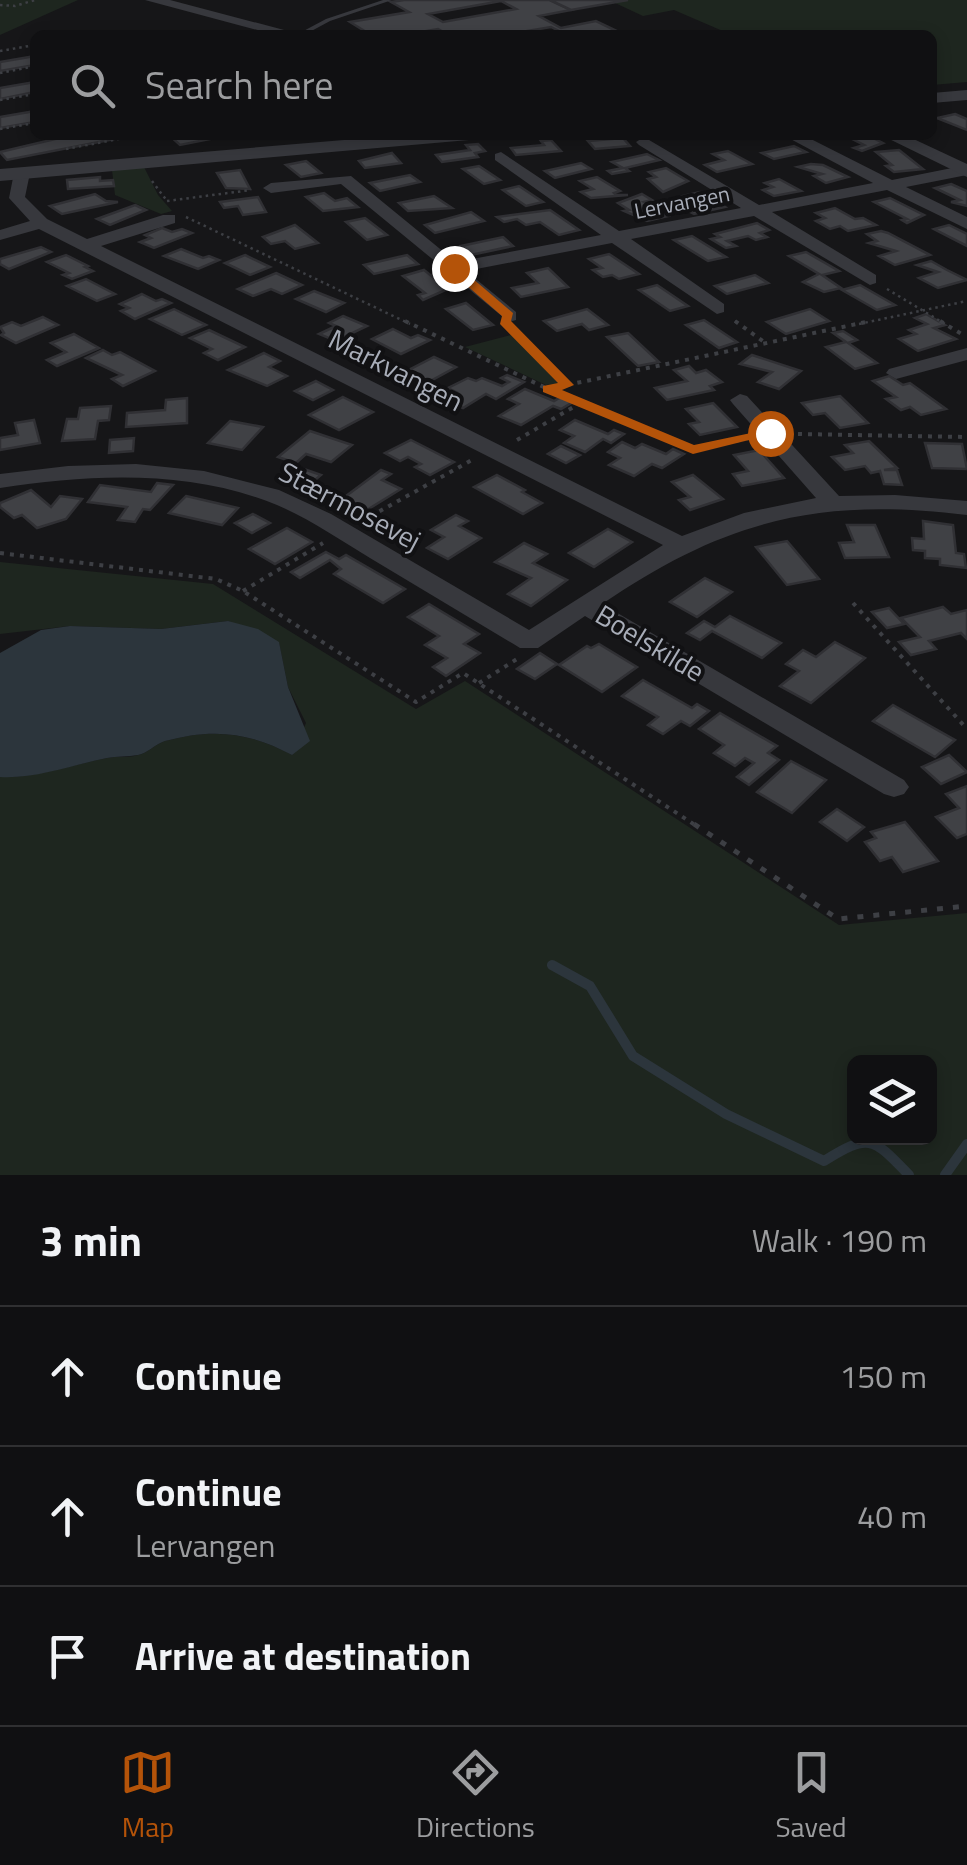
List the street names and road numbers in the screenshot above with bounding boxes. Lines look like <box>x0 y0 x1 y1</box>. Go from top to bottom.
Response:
street label: Lervangen <box>631 176 733 228</box>
street label: Markvangen <box>321 317 471 422</box>
street label: Stærmosevej <box>271 450 429 561</box>
street label: Boelskilde <box>587 593 713 692</box>

